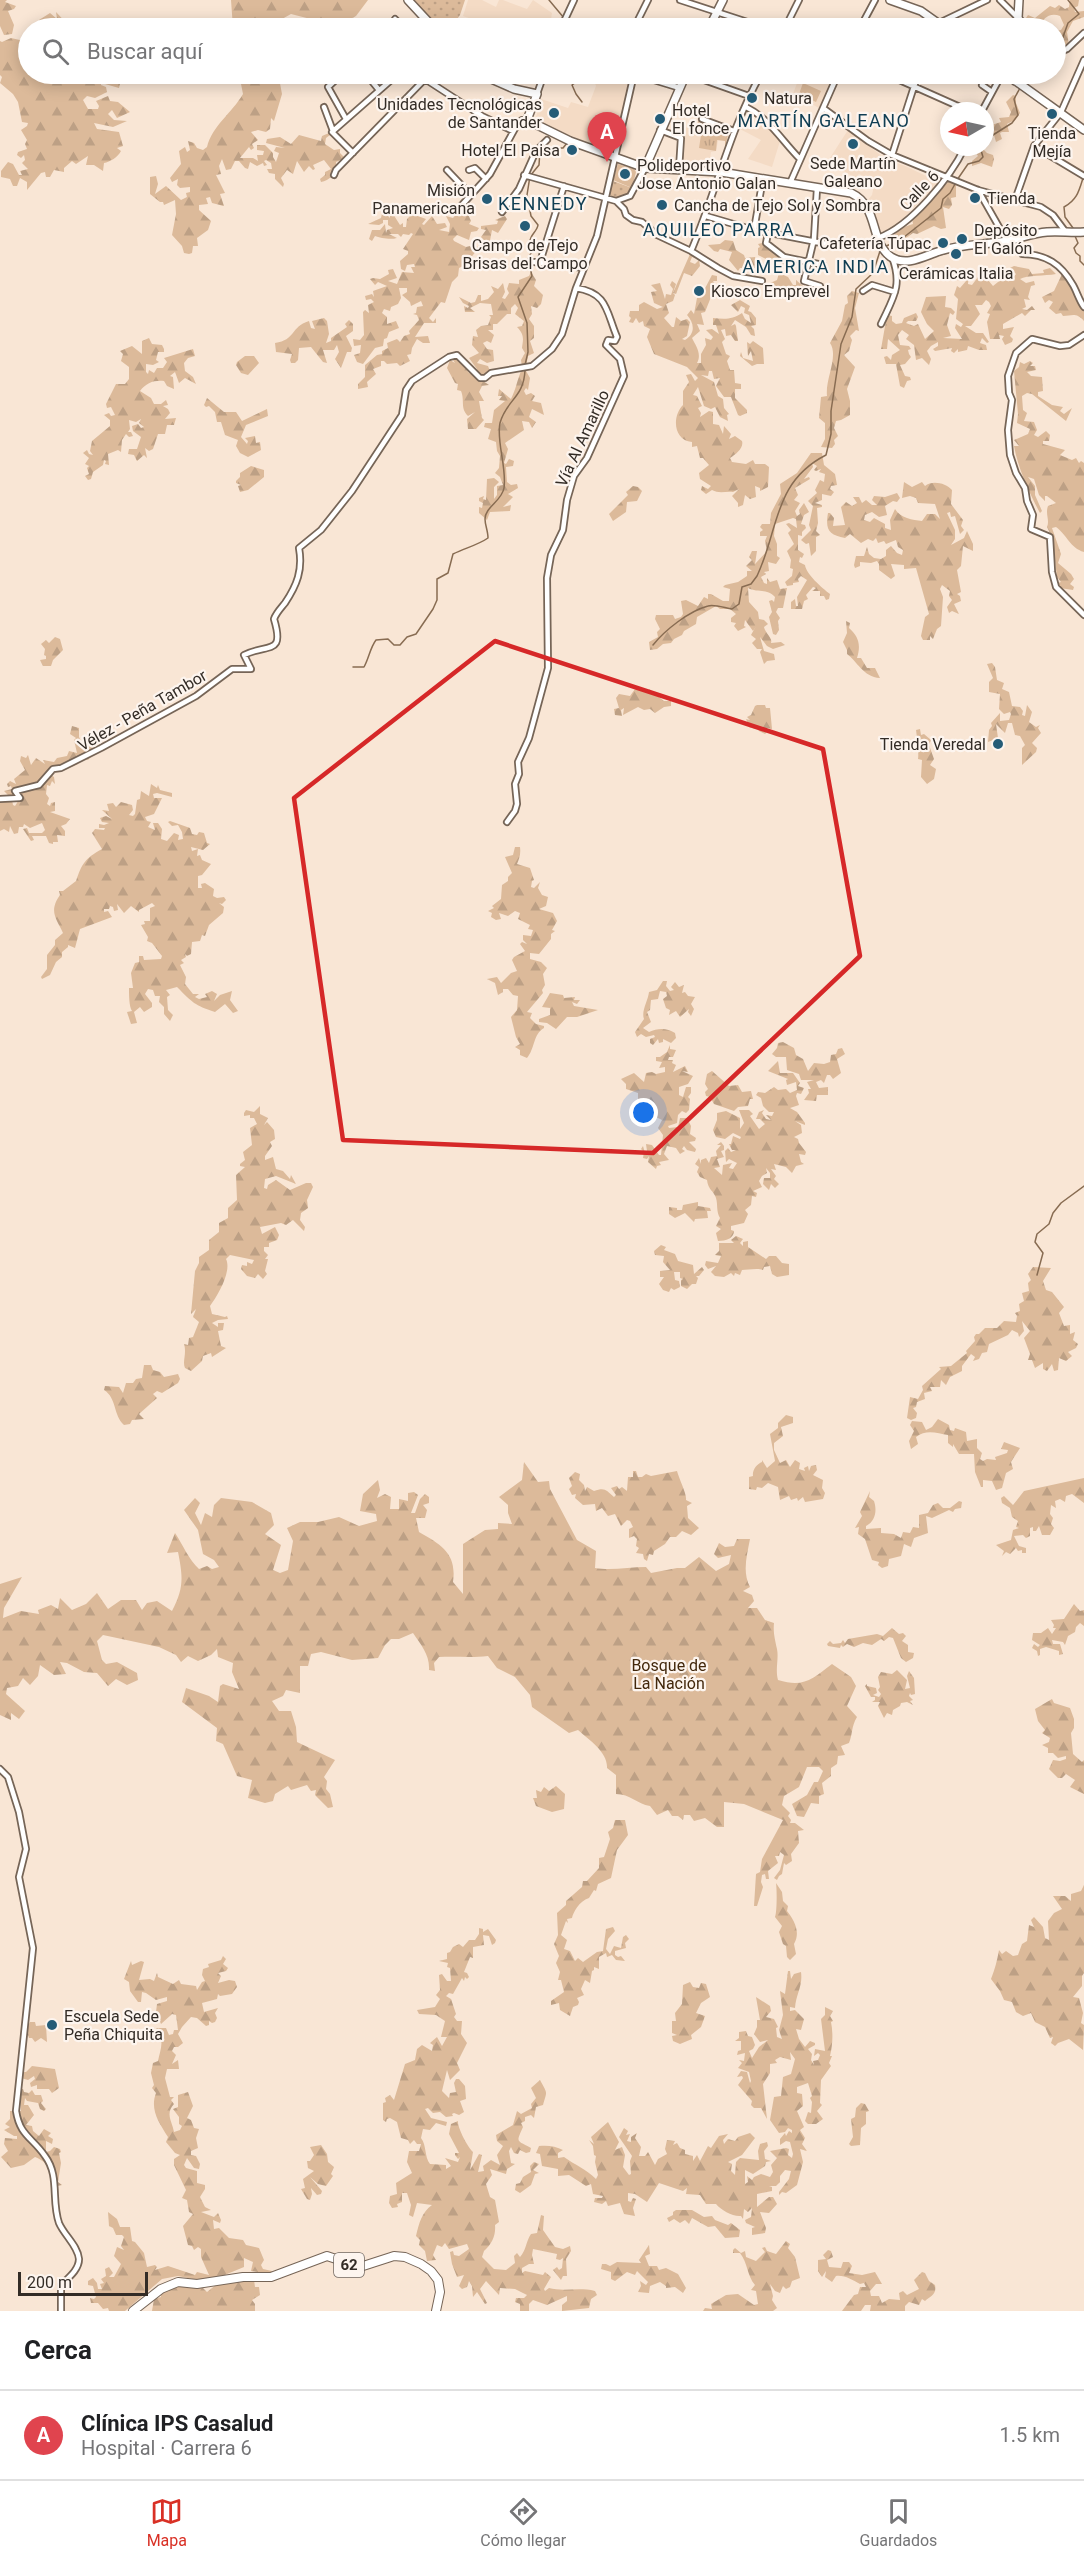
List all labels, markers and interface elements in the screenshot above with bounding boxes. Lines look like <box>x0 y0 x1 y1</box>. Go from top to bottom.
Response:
search box <box>18 18 1066 84</box>
icon: search <box>39 35 72 68</box>
text: Buscar aquí <box>87 39 203 64</box>
place label: Natura <box>764 89 812 108</box>
marker: Natura <box>745 91 759 105</box>
place label: Unidades Tecnológicas de Santander <box>377 95 543 132</box>
place label: Hotel El fonce <box>672 101 729 138</box>
north arrow <box>940 102 994 156</box>
marker: Unidades Tecnológicas de Santander <box>547 106 561 120</box>
marker: Tienda Mejía <box>1045 107 1059 121</box>
district label: MARTÍN GALEANO <box>738 110 910 131</box>
pin: A <box>588 112 626 162</box>
marker: Hotel El fonce <box>653 112 667 126</box>
place label: Tienda Mejía <box>1028 124 1076 161</box>
marker: Sede Martín Galeano <box>846 137 860 151</box>
place label: Hotel El Paisa <box>461 141 560 160</box>
marker: Hotel El Paisa <box>565 143 579 157</box>
place label: Sede Martín Galeano <box>810 154 896 191</box>
place label: Polideportivo Jose Antonio Galan <box>637 156 776 193</box>
street label: Calle 6 <box>896 166 943 214</box>
marker: Polideportivo Jose Antonio Galan <box>618 167 632 181</box>
place label: Misión Panamericana <box>372 181 475 218</box>
place label: Tienda <box>987 189 1035 208</box>
marker: Tienda <box>968 191 982 205</box>
marker: Misión Panamericana <box>480 192 494 206</box>
district label: KENNEDY <box>498 193 588 214</box>
place label: Cancha de Tejo Sol y Sombra <box>674 196 881 215</box>
marker: Cancha de Tejo Sol y Sombra <box>655 198 669 212</box>
marker: Campo de Tejo Brisas del Campo <box>518 219 532 233</box>
district label: AQUILEO PARRA <box>643 219 795 240</box>
place label: Depósito El Galón <box>974 221 1037 258</box>
marker: Depósito El Galón <box>955 232 969 246</box>
place label: Cafetería Túpac <box>819 234 931 253</box>
place label: Campo de Tejo Brisas del Campo <box>462 236 588 273</box>
marker: Cafetería Túpac <box>936 236 950 250</box>
marker: Cerámicas Italia <box>949 247 963 261</box>
district label: AMERICA INDIA <box>742 256 890 277</box>
place label: Cerámicas Italia <box>899 264 1013 283</box>
place label: Kiosco Emprevel <box>711 282 830 301</box>
marker: Kiosco Emprevel <box>692 284 706 298</box>
street label: Vía Al Amarillo <box>552 387 613 490</box>
street label: Vélez - Peña Tambor <box>74 666 211 755</box>
place label: Tienda Veredal <box>880 735 986 754</box>
marker: Tienda Veredal <box>991 737 1005 751</box>
your location <box>629 1098 658 1127</box>
park label: Bosque de La Nación <box>631 1656 707 1693</box>
place label: Escuela Sede Peña Chiquita <box>64 2007 163 2044</box>
marker: Escuela Sede Peña Chiquita <box>45 2018 59 2032</box>
road number: 62 <box>334 2253 364 2277</box>
scale bar <box>18 2269 148 2296</box>
text: 200 m <box>27 2273 72 2292</box>
text: Cerca <box>24 2335 92 2365</box>
text: Clínica IPS Casalud <box>81 2411 273 2436</box>
text: A <box>37 2423 50 2447</box>
text: 1.5 km <box>1000 2423 1060 2447</box>
text: Hospital · Carrera 6 <box>81 2436 252 2460</box>
tab: Mapa <box>147 2495 187 2550</box>
tab: Cómo llegar <box>480 2495 566 2550</box>
tab: Guardados <box>860 2495 937 2550</box>

